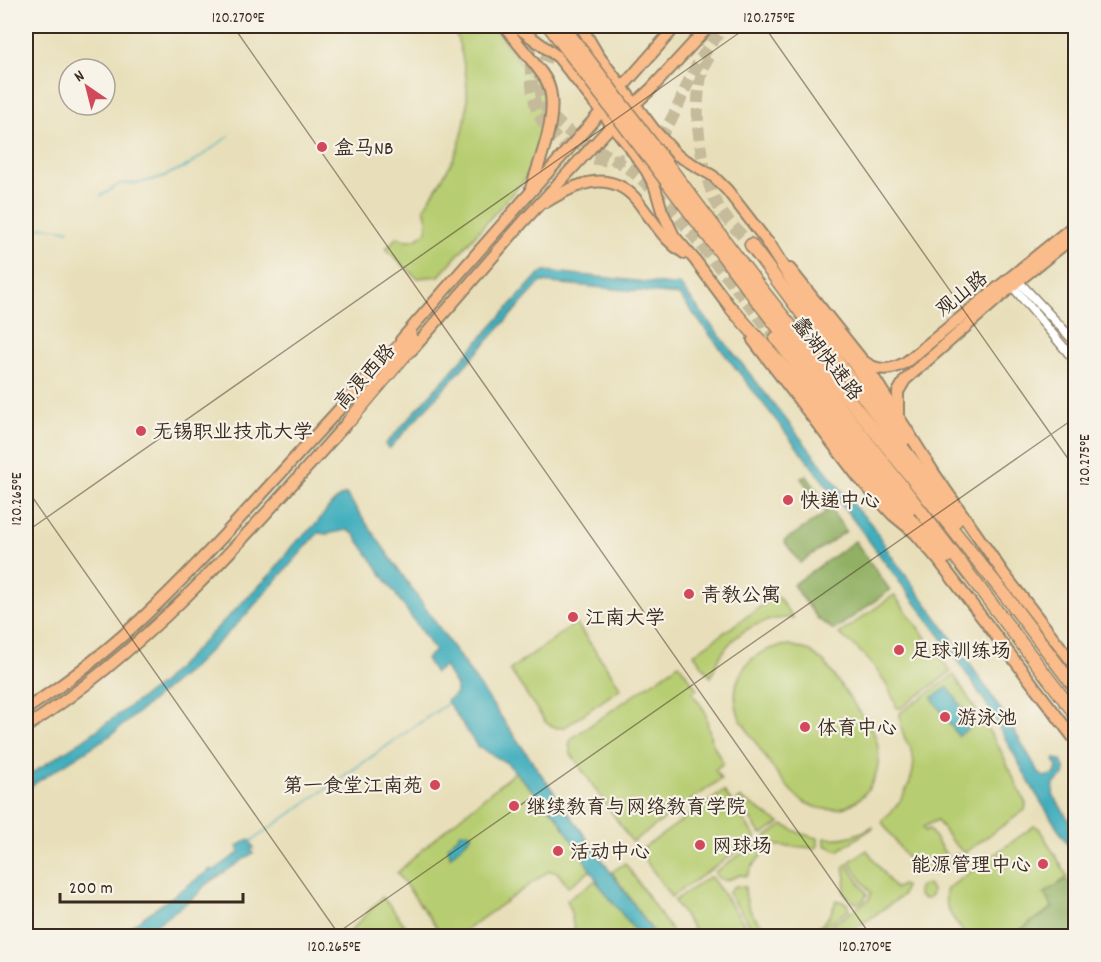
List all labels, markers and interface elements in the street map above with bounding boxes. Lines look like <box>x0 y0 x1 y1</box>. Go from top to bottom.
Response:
text: 120.270°E <box>212 8 264 30</box>
text: 120.275°E <box>743 8 795 30</box>
north arrow <box>57 57 117 117</box>
text: N <box>70 65 90 88</box>
place label: 盒马NB <box>334 136 393 164</box>
marker: 盒马NB <box>315 140 329 154</box>
street label: 观山路 <box>931 265 996 325</box>
street label: 蠡湖快速路 <box>784 312 868 409</box>
street label: 高浪西路 <box>329 338 404 417</box>
place label: 无锡职业技术大学 <box>153 420 313 448</box>
marker: 无锡职业技术大学 <box>134 424 148 438</box>
text: 120.275°E <box>1075 434 1097 486</box>
text: 120.265°E <box>7 472 29 525</box>
place label: 快递中心 <box>800 489 880 517</box>
marker: 快递中心 <box>781 493 795 507</box>
place label: 青教公寓 <box>701 583 781 611</box>
marker: 青教公寓 <box>682 587 696 601</box>
place label: 江南大学 <box>585 606 665 634</box>
marker: 江南大学 <box>566 610 580 624</box>
place label: 足球训练场 <box>911 639 1011 667</box>
marker: 足球训练场 <box>892 643 906 657</box>
place label: 游泳池 <box>957 706 1017 734</box>
marker: 游泳池 <box>938 710 952 724</box>
place label: 体育中心 <box>817 716 897 744</box>
marker: 体育中心 <box>798 720 812 734</box>
place label: 第一食堂江南苑 <box>283 774 423 802</box>
marker: 第一食堂江南苑 <box>428 778 442 792</box>
place label: 继续教育与网络教育学院 <box>526 795 746 823</box>
marker: 继续教育与网络教育学院 <box>507 799 521 813</box>
place label: 网球场 <box>712 834 772 862</box>
marker: 网球场 <box>693 838 707 852</box>
place label: 活动中心 <box>570 840 650 868</box>
marker: 活动中心 <box>551 844 565 858</box>
place label: 能源管理中心 <box>911 853 1031 881</box>
marker: 能源管理中心 <box>1036 857 1050 871</box>
scale bar <box>60 866 243 904</box>
text: 200 m <box>69 877 113 902</box>
text: 120.265°E <box>308 937 361 959</box>
text: 120.270°E <box>839 937 891 959</box>

